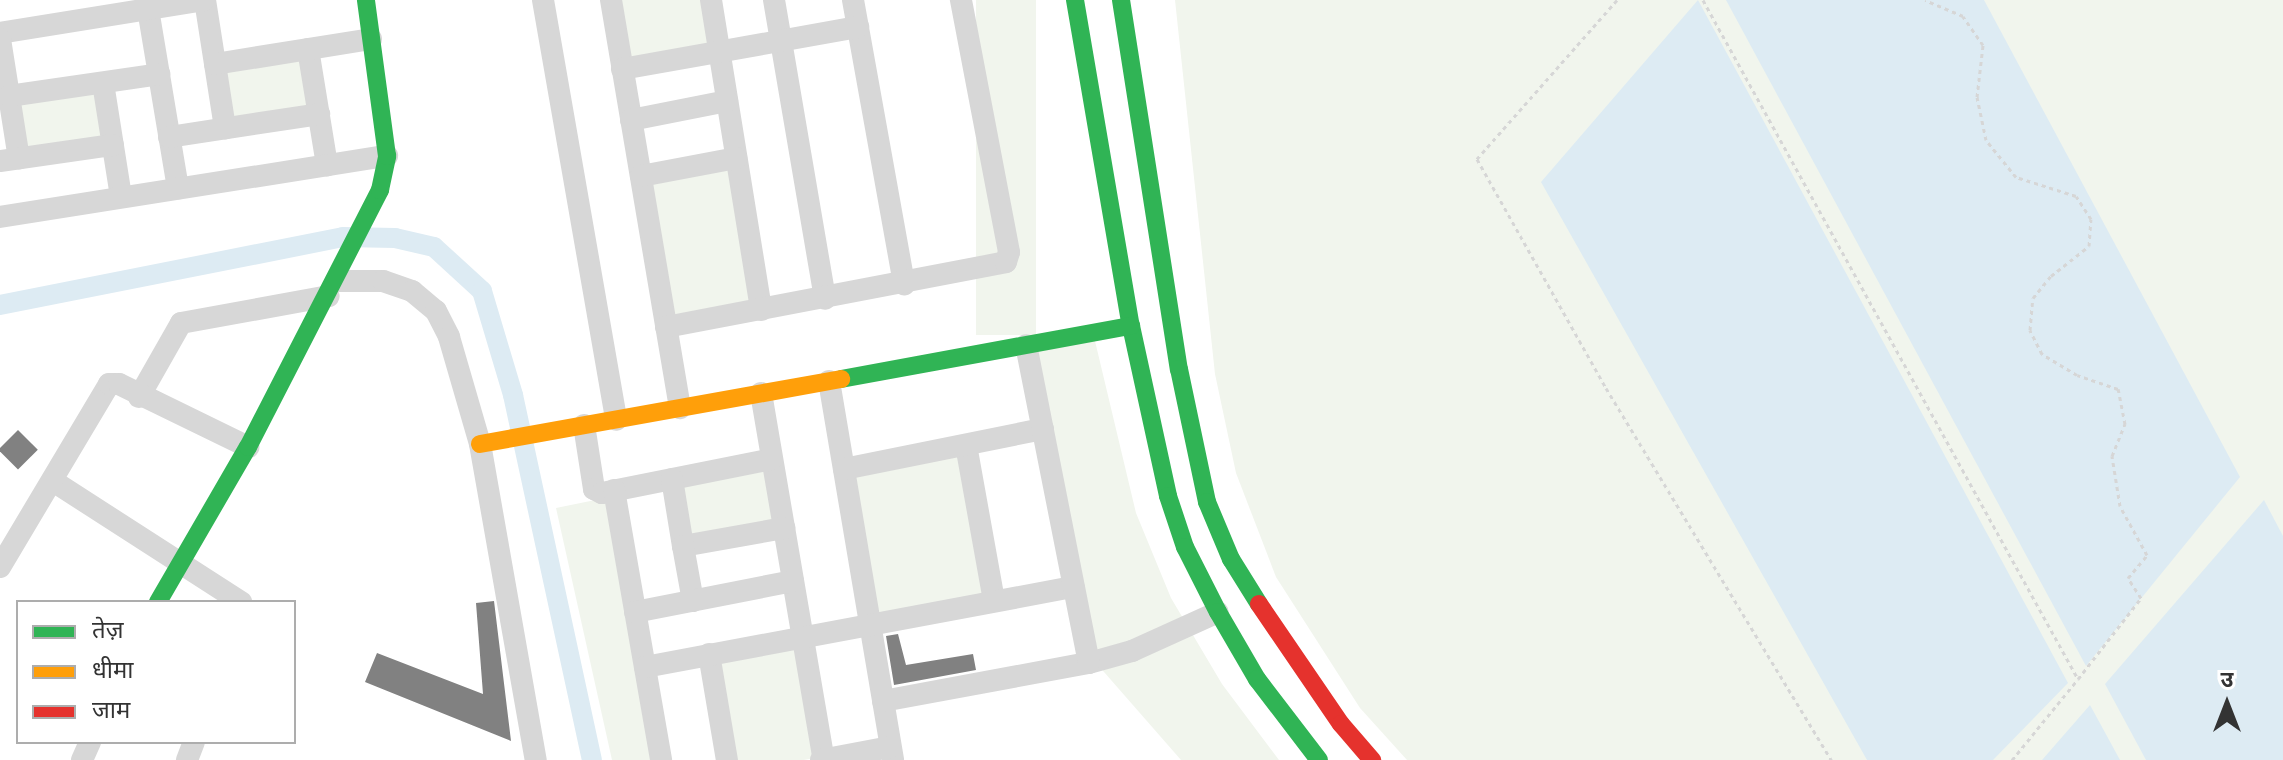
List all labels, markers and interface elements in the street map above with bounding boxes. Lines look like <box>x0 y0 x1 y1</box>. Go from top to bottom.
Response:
legend <box>16 600 296 744</box>
text: तेज़ <box>92 616 124 644</box>
text: धीमा <box>92 656 134 684</box>
north arrow <box>2187 664 2267 744</box>
text: उ <box>2221 666 2233 693</box>
text: जाम <box>92 696 130 724</box>

